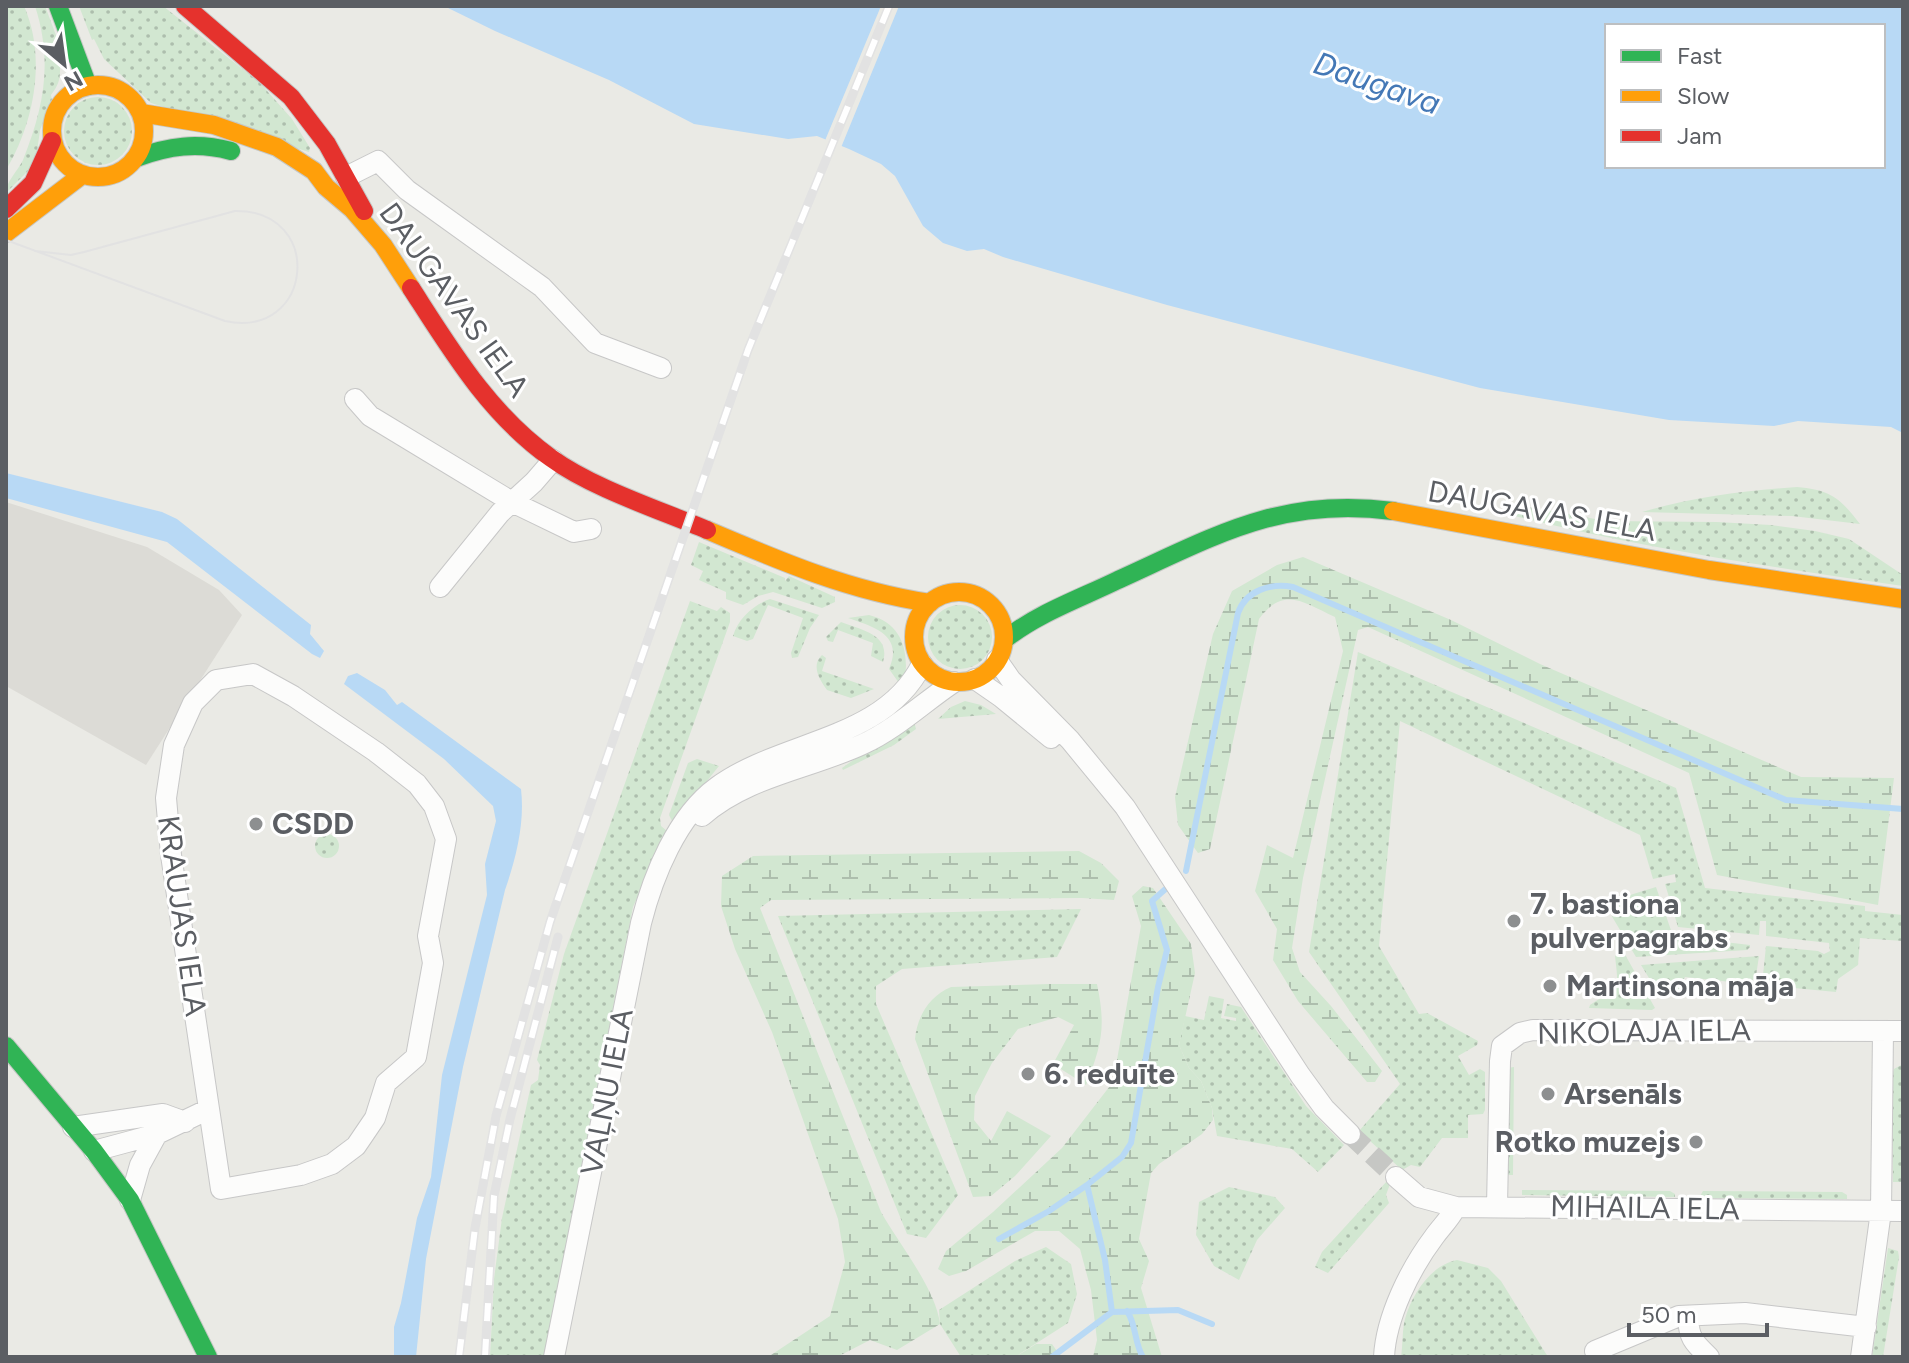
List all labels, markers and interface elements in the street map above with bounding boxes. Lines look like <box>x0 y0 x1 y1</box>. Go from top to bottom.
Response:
north arrow <box>24 24 104 104</box>
legend <box>1605 24 1885 168</box>
text: Fast <box>1677 41 1722 70</box>
water label: Daugava <box>1309 44 1445 122</box>
text: N <box>59 65 87 97</box>
text: Slow <box>1677 81 1730 110</box>
text: Jam <box>1677 121 1722 150</box>
street label: DAUGAVAS IELA <box>371 195 538 405</box>
street label: DAUGAVAS IELA <box>1425 472 1660 549</box>
place label: CSDD <box>272 805 354 842</box>
street label: KRAUJAS IELA <box>150 813 215 1019</box>
marker: CSDD <box>247 815 265 833</box>
place label: 7. bastiona pulverpagrabs <box>1530 885 1728 956</box>
marker: 7. bastiona pulverpagrabs <box>1505 912 1523 930</box>
place label: Martinsona māja <box>1566 967 1794 1004</box>
marker: Martinsona māja <box>1541 977 1559 995</box>
street label: VAĻŅU IELA <box>572 1005 641 1178</box>
street label: NIKOLAJA IELA <box>1537 1011 1752 1052</box>
place label: 6. reduīte <box>1044 1055 1176 1092</box>
marker: 6. reduīte <box>1019 1065 1037 1083</box>
place label: Arsenāls <box>1564 1075 1682 1112</box>
marker: Arsenāls <box>1539 1085 1557 1103</box>
place label: Rotko muzejs <box>1494 1123 1680 1160</box>
marker: Rotko muzejs <box>1687 1133 1705 1151</box>
street label: MIHAILA IELA <box>1550 1187 1741 1228</box>
scale bar <box>1629 1287 1767 1337</box>
text: 50 m <box>1641 1300 1697 1329</box>

